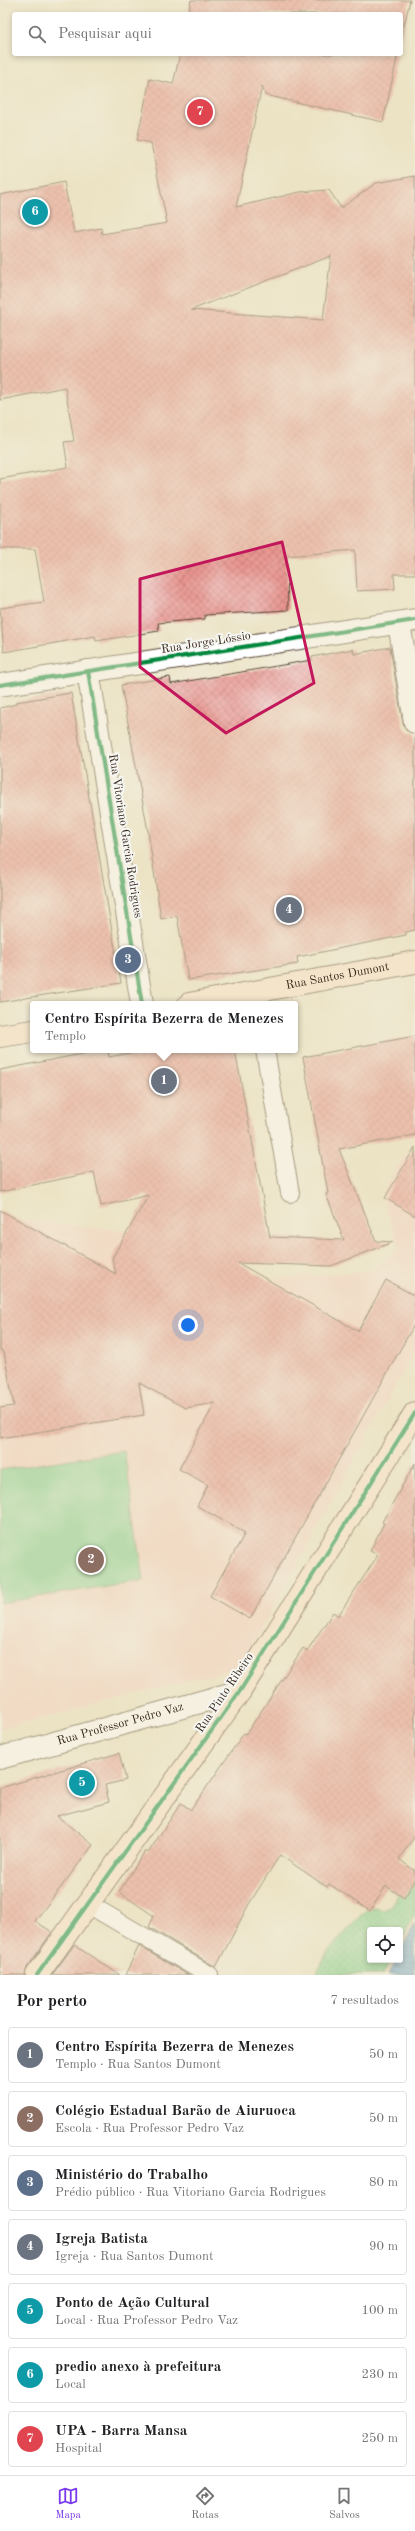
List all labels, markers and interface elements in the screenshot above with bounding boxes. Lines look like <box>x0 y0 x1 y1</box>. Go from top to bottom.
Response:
search box <box>12 12 403 56</box>
icon: search <box>26 23 48 45</box>
text: Pesquisar aqui <box>58 27 152 42</box>
pin: 7 <box>187 97 213 127</box>
pin: 6 <box>22 197 48 227</box>
street label: Rua Jorge Lóssio <box>160 630 252 656</box>
street label: Rua Vitoriano Garcia Rodrigues <box>106 753 144 919</box>
pin: 4 <box>276 895 302 925</box>
pin: 3 <box>115 945 141 975</box>
street label: Rua Santos Dumont <box>285 961 390 992</box>
popup <box>30 1001 298 1053</box>
text: Centro Espírita Bezerra de Menezes <box>45 1012 283 1027</box>
text: Templo <box>45 1030 86 1043</box>
pin: 1 <box>151 1066 177 1096</box>
your location <box>178 1315 198 1335</box>
pin: 2 <box>78 1545 104 1575</box>
street label: Rua Pinto Ribeiro <box>194 1651 256 1735</box>
street label: Rua Professor Pedro Vaz <box>56 1701 185 1748</box>
pin: 5 <box>69 1768 95 1798</box>
map controls <box>367 1927 403 1963</box>
button: locate <box>367 1927 403 1963</box>
text: Por perto <box>16 1993 87 2010</box>
text: 7 resultados <box>331 1994 399 2007</box>
text: Centro Espírita Bezerra de Menezes <box>55 2040 294 2055</box>
text: 1 <box>26 2048 34 2061</box>
text: 50 m <box>369 2048 398 2061</box>
text: Templo · Rua Santos Dumont <box>55 2058 221 2071</box>
text: Colégio Estadual Barão de Aiuruoca <box>55 2104 296 2119</box>
text: 2 <box>26 2112 34 2125</box>
text: 50 m <box>369 2112 398 2125</box>
text: Escola · Rua Professor Pedro Vaz <box>55 2122 244 2135</box>
text: Ministério do Trabalho <box>55 2168 208 2183</box>
text: 3 <box>26 2176 34 2189</box>
text: 80 m <box>369 2176 398 2189</box>
text: Prédio público · Rua Vitoriano Garcia Rodrigues <box>55 2186 326 2199</box>
text: Igreja Batista <box>55 2232 148 2247</box>
text: 4 <box>26 2240 34 2253</box>
text: 90 m <box>369 2240 398 2253</box>
text: Igreja · Rua Santos Dumont <box>55 2250 213 2263</box>
text: Ponto de Ação Cultural <box>55 2296 210 2311</box>
text: 5 <box>26 2304 34 2317</box>
text: 100 m <box>361 2304 398 2317</box>
text: Local · Rua Professor Pedro Vaz <box>55 2314 238 2327</box>
text: predio anexo à prefeitura <box>55 2360 221 2375</box>
text: 6 <box>26 2368 34 2381</box>
text: 230 m <box>361 2368 398 2381</box>
text: Local <box>55 2378 86 2391</box>
text: UPA - Barra Mansa <box>55 2424 187 2439</box>
text: 7 <box>26 2432 34 2445</box>
text: 250 m <box>361 2432 398 2445</box>
text: Hospital <box>55 2442 102 2455</box>
tab: Mapa <box>55 2485 81 2523</box>
tab: Rotas <box>191 2485 219 2523</box>
tab: Salvos <box>329 2485 360 2523</box>

